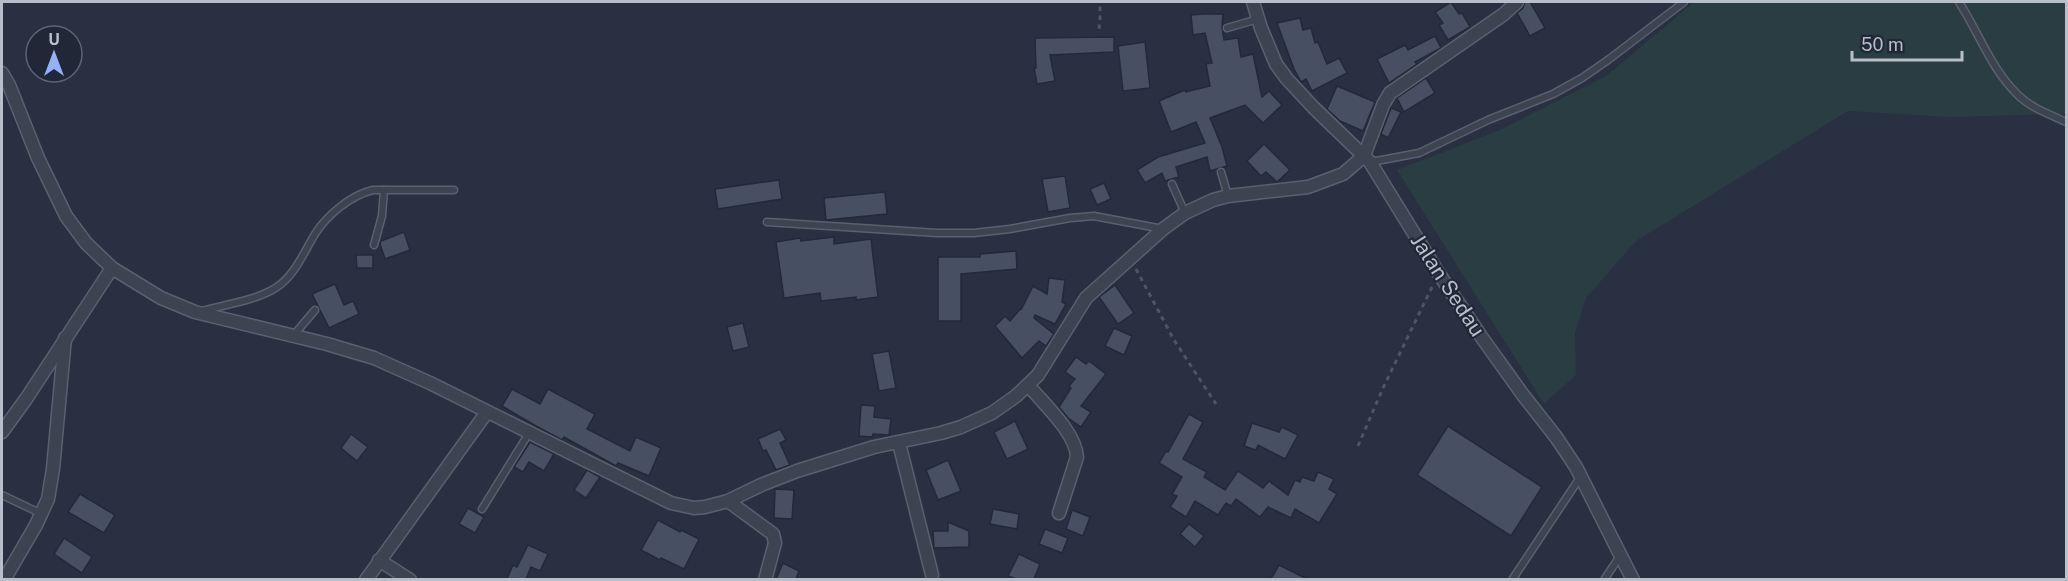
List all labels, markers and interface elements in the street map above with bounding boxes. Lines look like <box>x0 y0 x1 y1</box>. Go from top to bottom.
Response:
north arrow <box>24 24 84 84</box>
scale bar <box>1852 24 1962 62</box>
text: U <box>48 30 60 49</box>
text: 50 m <box>1861 34 1904 55</box>
street label: Jalan Sedau <box>1406 229 1490 341</box>

